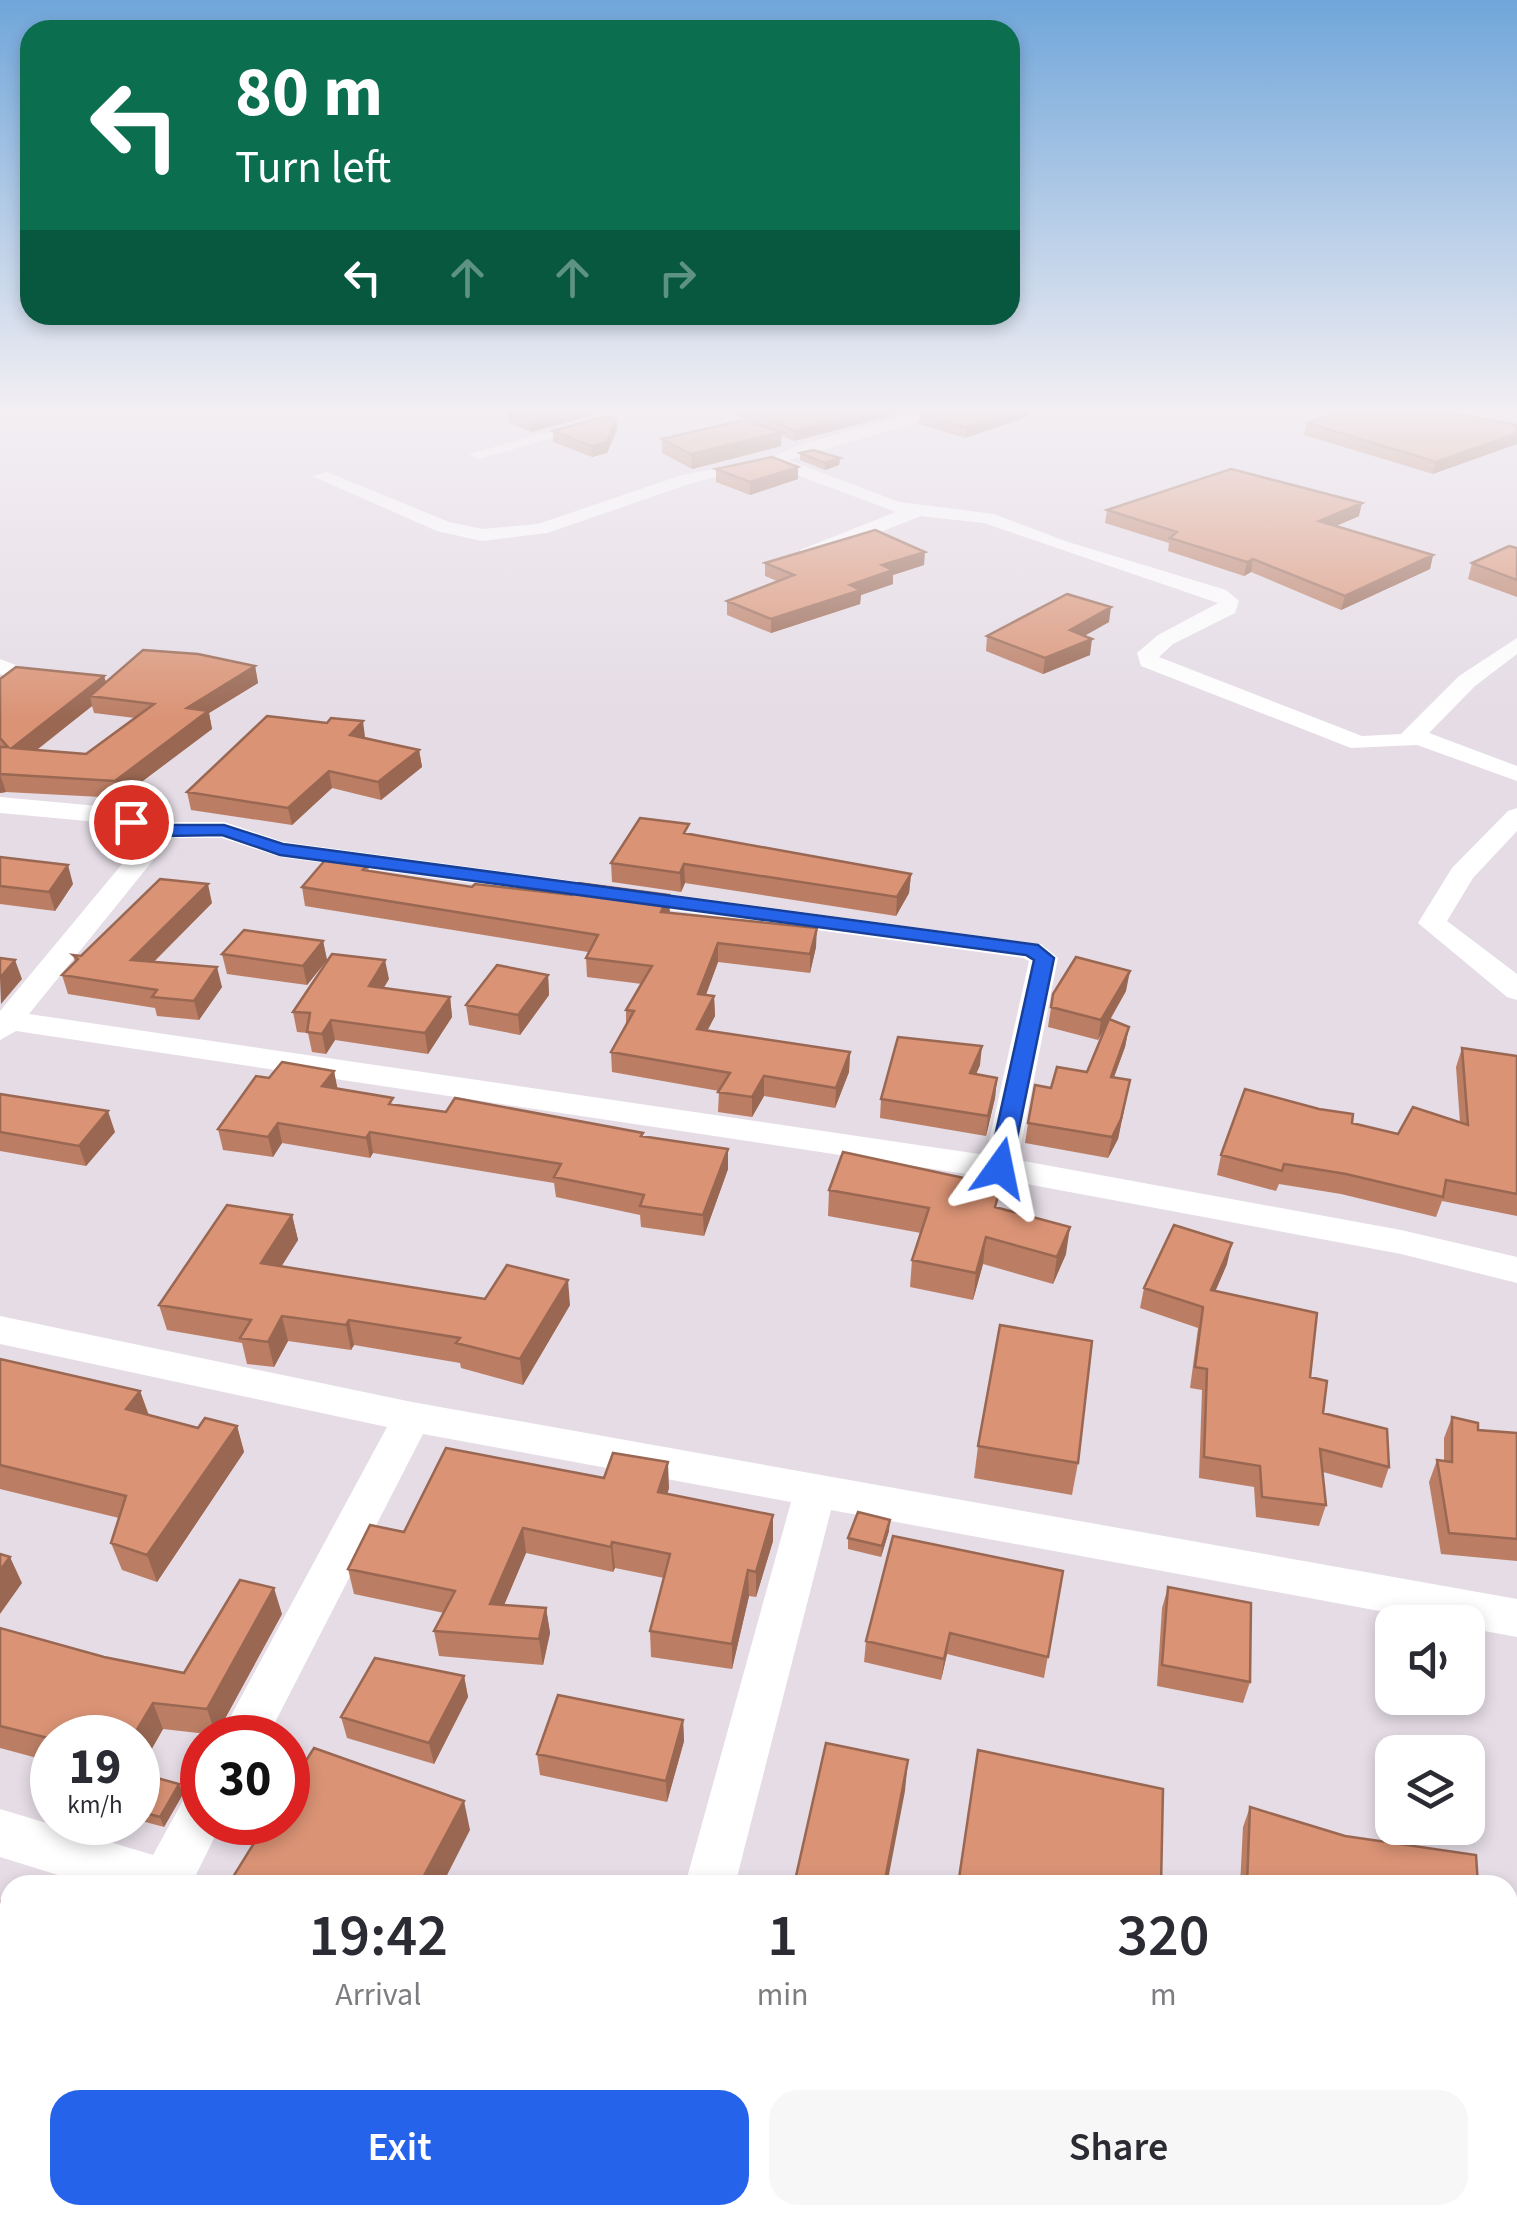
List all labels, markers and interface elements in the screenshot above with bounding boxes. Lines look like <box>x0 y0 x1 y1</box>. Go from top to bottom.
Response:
text: 80 m <box>235 43 383 143</box>
icon: left <box>70 60 200 190</box>
text: Turn left <box>235 136 391 200</box>
icon: left <box>335 250 390 305</box>
icon: ahead <box>440 250 495 305</box>
icon: ahead <box>545 250 600 305</box>
icon: right <box>650 250 705 305</box>
pin <box>89 780 174 865</box>
icon: arrive <box>104 795 159 850</box>
position arrow <box>948 1116 1052 1220</box>
map controls <box>1375 1605 1485 1845</box>
button: sound <box>1375 1605 1485 1715</box>
speed limit sign: 30 <box>180 1715 310 1845</box>
text: 19 <box>69 1732 121 1803</box>
button: layers <box>1375 1735 1485 1845</box>
text: km/h <box>67 1787 123 1823</box>
text: 19:42 <box>309 1894 448 1979</box>
text: 1 <box>767 1894 798 1979</box>
text: 320 <box>1117 1894 1209 1979</box>
text: Arrival <box>335 1972 421 2018</box>
text: min <box>757 1972 809 2018</box>
text: m <box>1150 1972 1177 2018</box>
button: Exit <box>50 2090 749 2205</box>
button: Share <box>769 2090 1468 2205</box>

